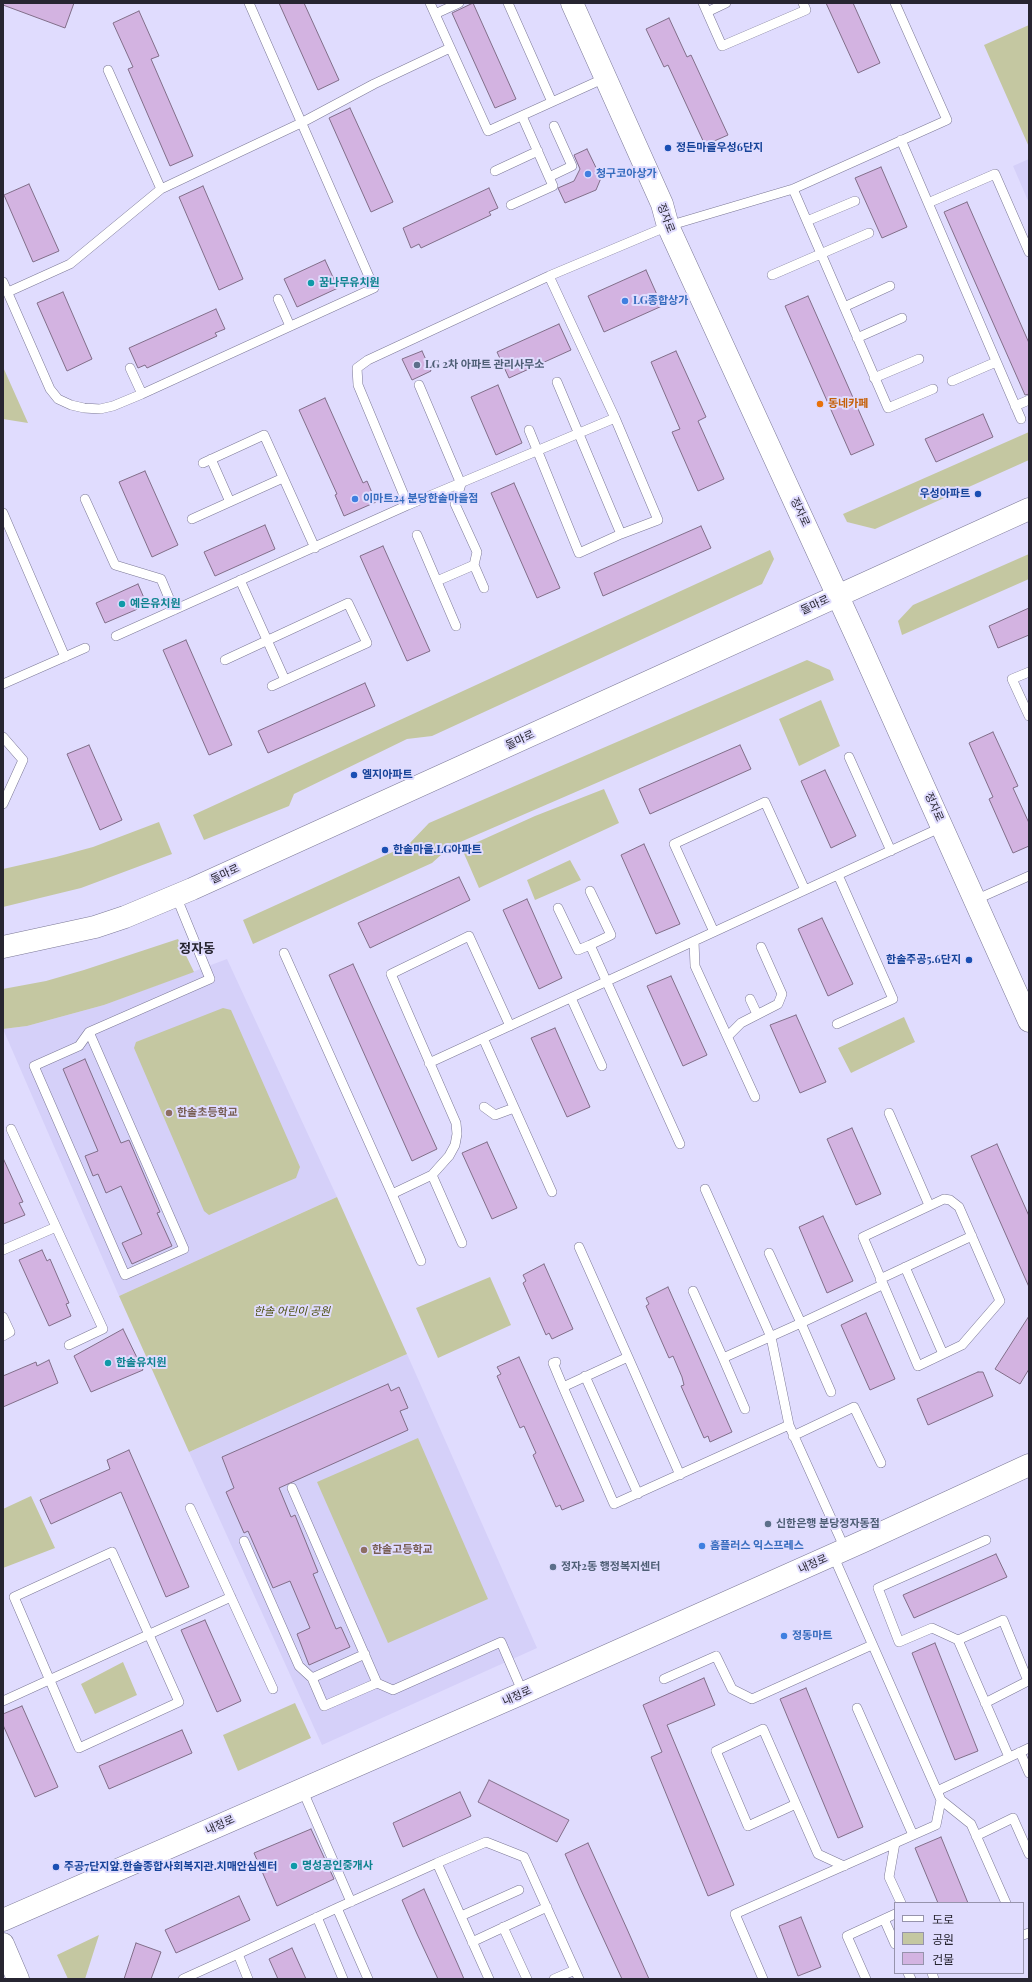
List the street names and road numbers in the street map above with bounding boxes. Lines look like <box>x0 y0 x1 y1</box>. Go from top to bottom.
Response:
street label: 정자로 <box>655 201 677 235</box>
street label: 정자로 <box>788 495 812 529</box>
street label: 돌마로 <box>798 593 832 617</box>
street label: 돌마로 <box>503 728 537 752</box>
street label: 정자로 <box>922 790 946 824</box>
street label: 돌마로 <box>208 862 242 886</box>
street label: 내정로 <box>796 1552 830 1576</box>
street label: 내정로 <box>500 1684 534 1708</box>
street label: 내정로 <box>203 1813 237 1837</box>

